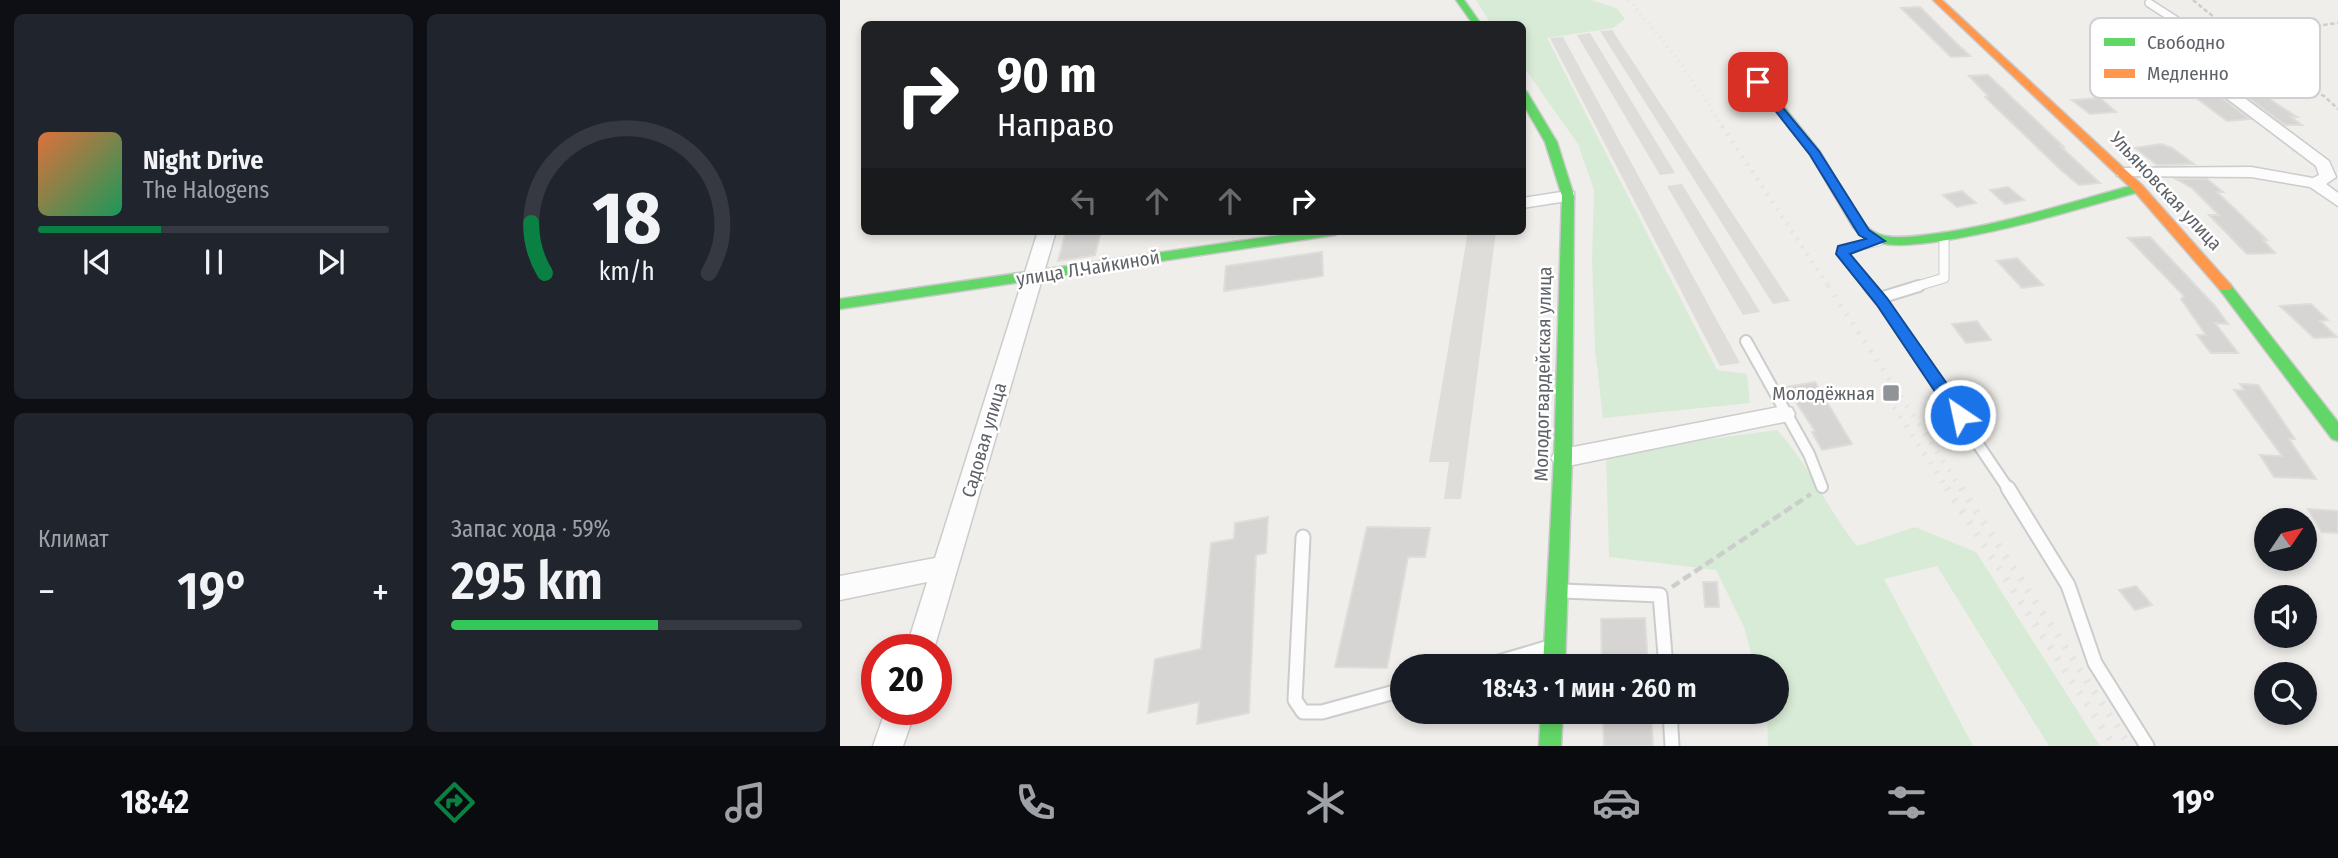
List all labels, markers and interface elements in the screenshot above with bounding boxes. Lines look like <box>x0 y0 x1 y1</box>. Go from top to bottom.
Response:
legend <box>2090 18 2320 98</box>
text: Свободно <box>2147 31 2225 54</box>
text: 90 m <box>997 46 1097 105</box>
icon: right <box>882 49 973 140</box>
pin <box>1728 52 1788 112</box>
text: Медленно <box>2147 62 2229 85</box>
icon: arrive <box>1739 63 1777 101</box>
text: Направо <box>997 106 1114 144</box>
street label: Ульяновская улица <box>2105 126 2227 255</box>
text: Night Drive <box>143 145 263 176</box>
text: 18 <box>592 175 661 262</box>
text: The Halogens <box>143 176 269 204</box>
icon: left <box>1065 182 1103 220</box>
icon: ahead <box>1138 182 1176 220</box>
icon: ahead <box>1211 182 1249 220</box>
icon: right <box>1284 182 1322 220</box>
icon: previous <box>78 243 116 281</box>
icon: pause <box>195 243 233 281</box>
icon: next <box>312 243 350 281</box>
street label: улица Л.Чайкиной <box>1015 245 1161 291</box>
text: km/h <box>599 257 654 287</box>
street label: Молодогвардейская улица <box>1530 266 1556 482</box>
position arrow <box>1923 378 1997 452</box>
street label: Садовая улица <box>957 380 1011 500</box>
place label: Молодёжная <box>1772 382 1875 405</box>
marker: Молодёжная <box>1881 383 1901 403</box>
north arrow <box>2254 508 2317 570</box>
map controls <box>2254 508 2317 725</box>
text: Запас хода · 59% <box>451 515 611 543</box>
text: Климат <box>38 525 109 553</box>
text: 295 km <box>451 550 603 613</box>
text: 19° <box>177 560 250 623</box>
text: − <box>38 569 55 615</box>
text: + <box>372 569 389 615</box>
button: sound <box>2254 585 2317 648</box>
speed limit sign: 20 <box>861 634 952 725</box>
button: search <box>2254 662 2317 725</box>
text: 18:43 · 1 мин · 260 m <box>1482 673 1697 704</box>
icon: directions <box>430 778 479 827</box>
icon: music <box>721 778 770 827</box>
icon: phone <box>1011 778 1060 827</box>
icon: climate <box>1301 778 1350 827</box>
icon: car <box>1592 778 1641 827</box>
icon: filters <box>1882 778 1931 827</box>
text: 18:42 <box>121 783 189 821</box>
text: 19° <box>2172 783 2217 821</box>

